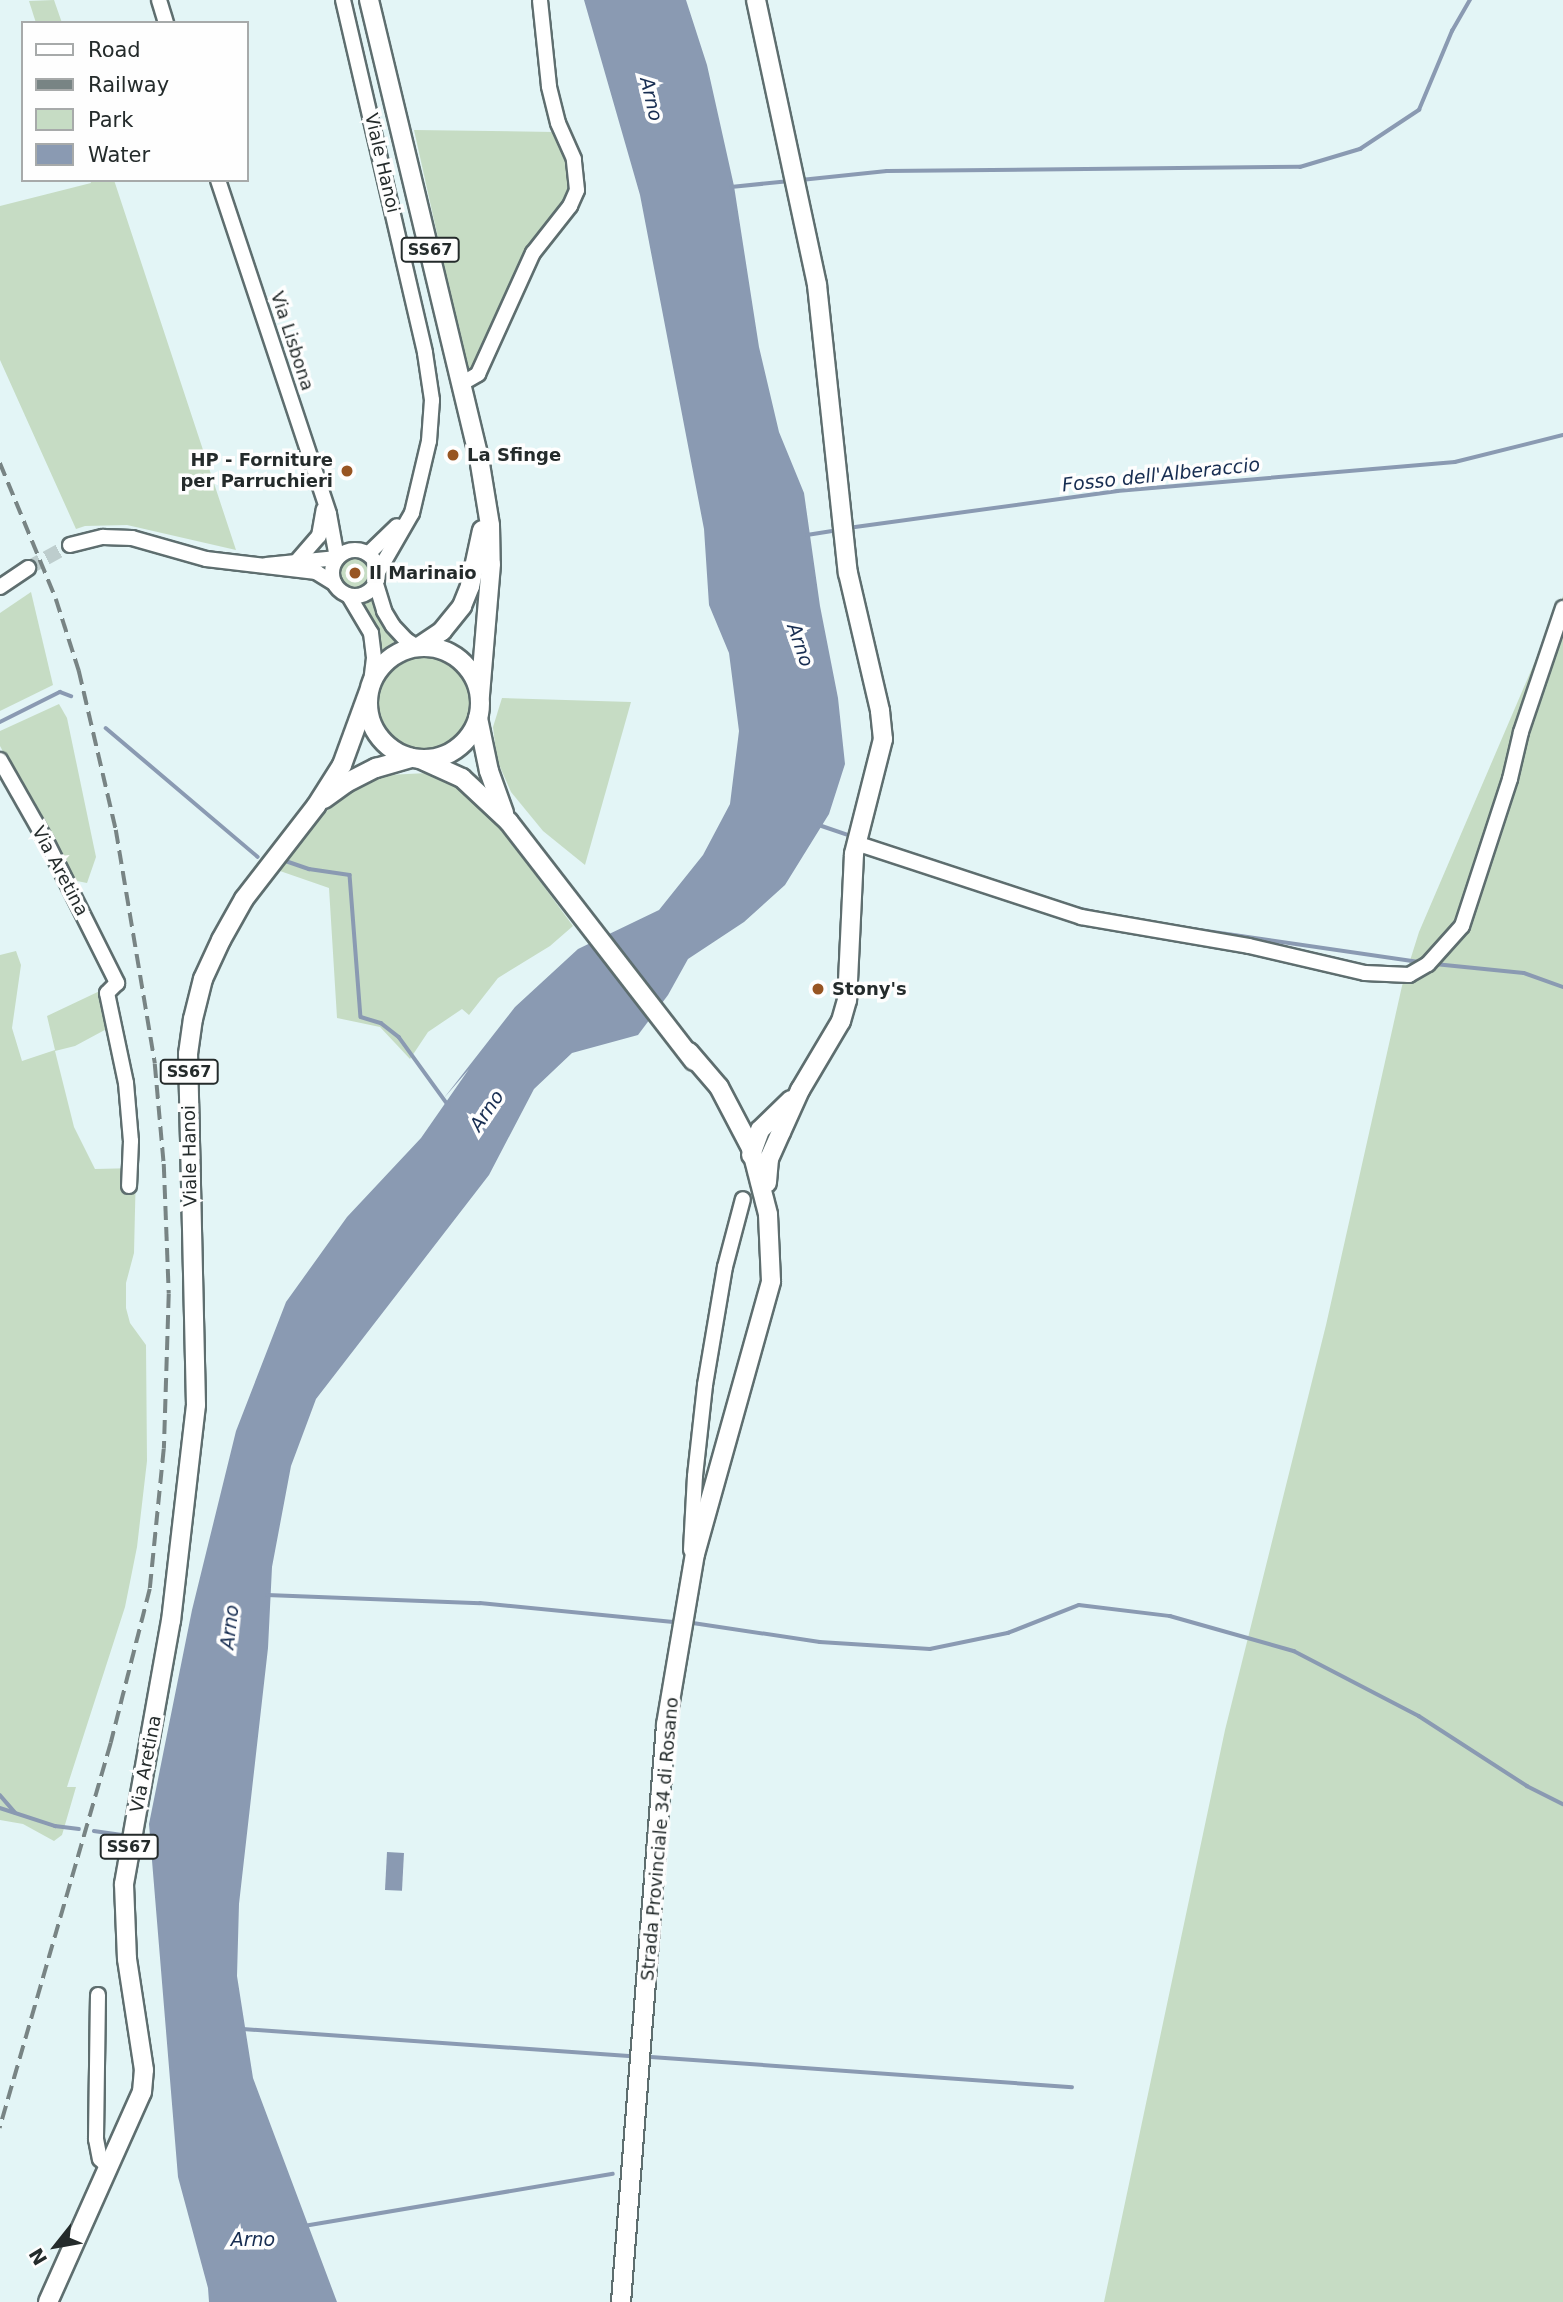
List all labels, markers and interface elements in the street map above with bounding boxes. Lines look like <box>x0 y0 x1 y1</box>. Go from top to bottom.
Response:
legend <box>21 21 248 182</box>
text: Road <box>88 38 141 62</box>
text: Railway <box>88 73 169 97</box>
water label: Arno <box>635 75 667 123</box>
text: Park <box>88 108 133 132</box>
street label: Viale Hanoi <box>360 111 404 215</box>
text: Water <box>88 143 150 167</box>
road number: SS67 <box>400 238 460 262</box>
street label: Via Lisbona <box>266 289 318 393</box>
place label: La Sfinge <box>467 444 561 466</box>
marker: La Sfinge <box>445 447 461 463</box>
place label: HP - Forniture per Parruchieri <box>180 450 333 492</box>
water label: Fosso dell'Alberaccio <box>1061 453 1261 497</box>
marker: HP - Forniture per Parruchieri <box>339 463 355 479</box>
place label: Il Marinaio <box>369 562 477 584</box>
marker: Il Marinaio <box>347 565 363 581</box>
water label: Arno <box>782 620 818 670</box>
street label: Via Aretina <box>27 822 93 920</box>
place label: Stony's <box>832 978 907 1000</box>
marker: Stony's <box>810 981 826 997</box>
road number: SS67 <box>159 1060 219 1084</box>
water label: Arno <box>465 1086 509 1136</box>
street label: Viale Hanoi <box>178 1105 202 1207</box>
water label: Arno <box>216 1604 244 1650</box>
street label: Strada Provinciale 34 di Rosano <box>637 1696 683 1982</box>
street label: Via Aretina <box>126 1714 166 1814</box>
road number: SS67 <box>99 1834 159 1859</box>
north arrow <box>21 2211 91 2281</box>
water label: Arno <box>231 2229 275 2251</box>
text: N <box>24 2244 52 2269</box>

